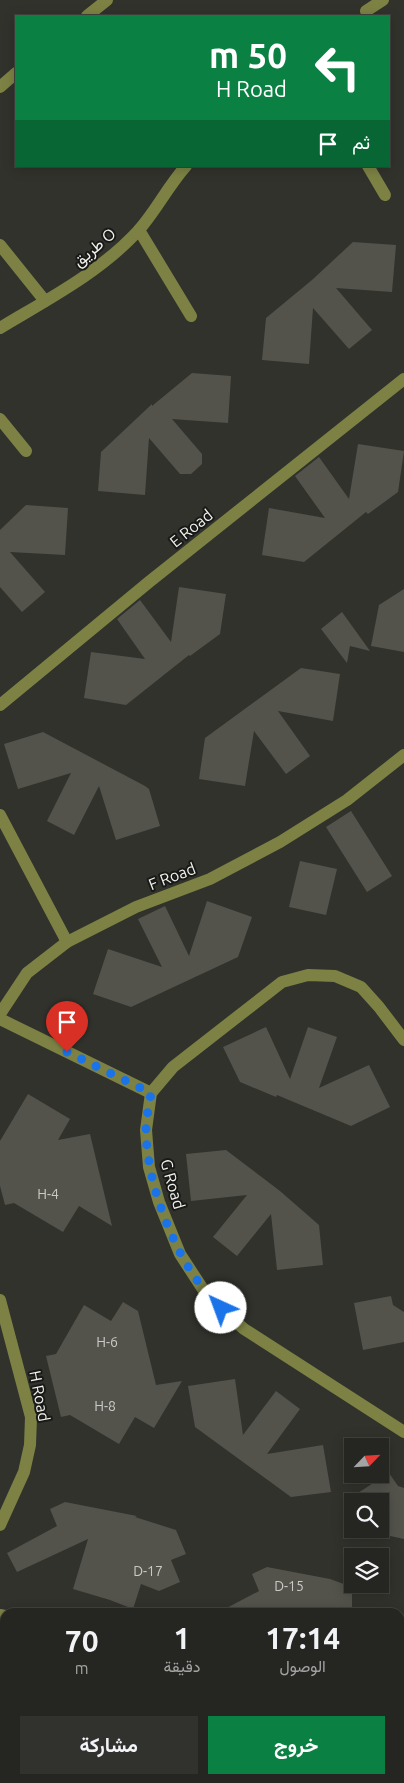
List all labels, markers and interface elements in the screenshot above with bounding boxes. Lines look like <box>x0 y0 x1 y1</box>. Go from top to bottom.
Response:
text: 50 m <box>209 35 287 75</box>
icon: left <box>305 35 370 100</box>
text: H Road <box>216 76 287 101</box>
icon: arrive <box>314 130 342 158</box>
text: ثم <box>352 131 370 153</box>
street label: طريق O <box>69 224 120 272</box>
street label: E Road <box>166 505 216 551</box>
street label: F Road <box>146 859 198 893</box>
pin <box>46 1001 88 1052</box>
icon: arrive <box>53 1008 81 1036</box>
street label: G Road <box>157 1157 189 1211</box>
house number: H-4 <box>37 1186 59 1202</box>
position arrow <box>194 1281 246 1333</box>
house number: H-6 <box>96 1334 118 1350</box>
street label: H Road <box>26 1369 54 1423</box>
house number: H-8 <box>94 1398 116 1414</box>
north arrow <box>344 1438 389 1482</box>
map controls <box>344 1438 389 1593</box>
button: search <box>344 1493 389 1538</box>
button: layers <box>344 1548 389 1593</box>
house number: D-17 <box>133 1563 163 1579</box>
house number: D-15 <box>274 1578 304 1594</box>
text: 1 <box>173 1621 190 1655</box>
text: 17:14 <box>265 1621 340 1655</box>
text: 70 <box>65 1624 99 1658</box>
text: دقيقة <box>163 1657 200 1675</box>
text: الوصول <box>280 1657 326 1675</box>
text: m <box>75 1659 89 1677</box>
button: مشاركة <box>20 1716 198 1774</box>
button: خروج <box>208 1716 385 1774</box>

